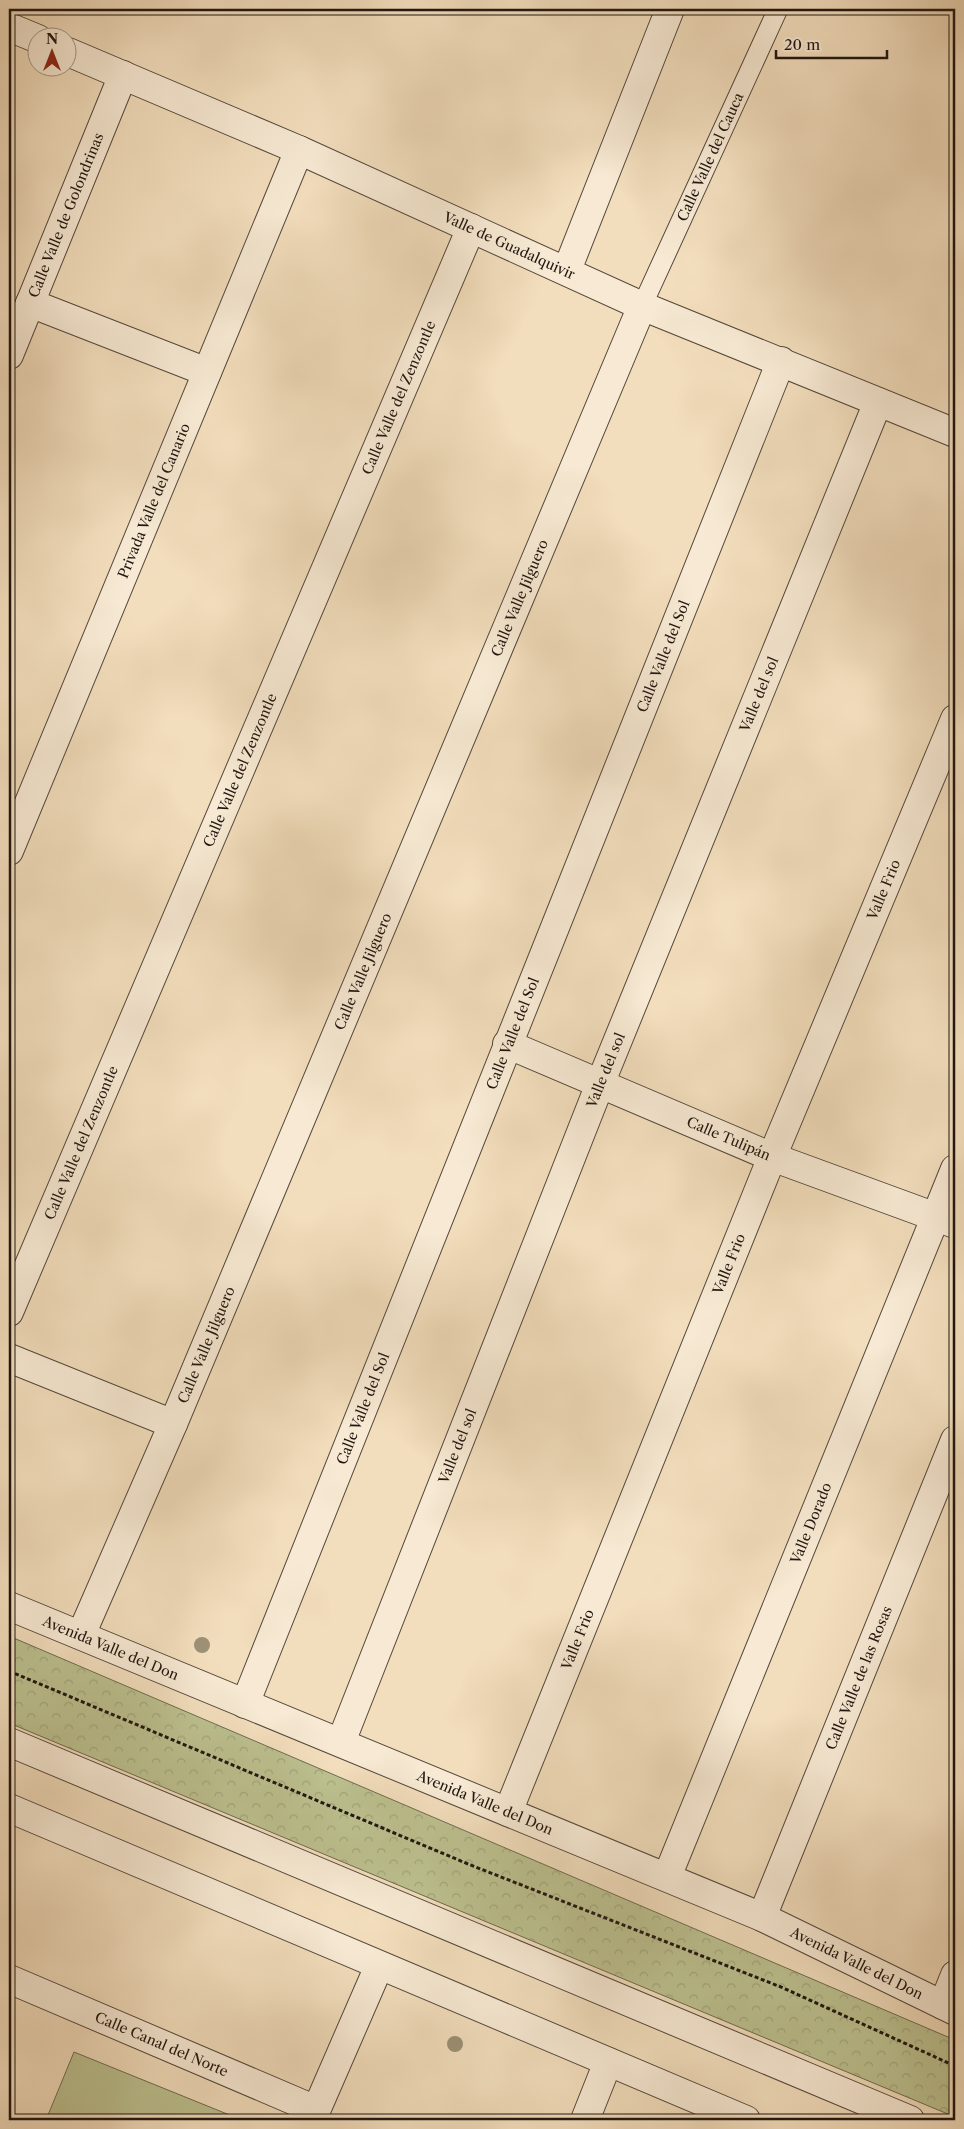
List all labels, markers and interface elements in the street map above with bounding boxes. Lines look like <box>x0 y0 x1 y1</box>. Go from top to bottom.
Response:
north arrow <box>28 28 78 78</box>
scale bar <box>776 28 888 60</box>
text: N <box>46 30 58 48</box>
text: 20 m <box>784 35 820 54</box>
street label: Calle Valle del Cauca <box>673 89 748 224</box>
street label: Calle Valle de Golondrinas <box>24 130 107 300</box>
street label: Valle de Guadalquivir <box>440 208 578 283</box>
street label: Calle Valle del Zenzontle <box>358 318 440 477</box>
street label: Privada Valle del Canario <box>114 420 194 581</box>
street label: Calle Valle Jilguero <box>487 537 552 659</box>
street label: Calle Valle del Sol <box>633 598 694 715</box>
street label: Valle del sol <box>735 654 782 735</box>
street label: Calle Valle del Zenzontle <box>199 690 281 850</box>
street label: Valle Frio <box>863 857 904 924</box>
street label: Calle Valle Jilguero <box>330 910 395 1033</box>
street label: Calle Valle del Sol <box>482 975 543 1092</box>
street label: Valle del sol <box>582 1030 629 1111</box>
street label: Calle Valle del Zenzontle <box>40 1063 122 1222</box>
street label: Calle Tulipán <box>684 1113 774 1164</box>
street label: Valle Frio <box>708 1231 749 1298</box>
street label: Calle Valle Jilguero <box>174 1284 239 1406</box>
street label: Calle Valle del Sol <box>332 1350 393 1467</box>
street label: Valle del sol <box>434 1406 480 1487</box>
street label: Valle Dorado <box>786 1480 836 1568</box>
street label: Calle Valle de las Rosas <box>822 1603 896 1752</box>
street label: Valle Frio <box>557 1606 598 1673</box>
street label: Avenida Valle del Don <box>39 1611 182 1684</box>
street label: Avenida Valle del Don <box>413 1766 556 1839</box>
street label: Avenida Valle del Don <box>786 1923 926 2003</box>
street label: Calle Canal del Norte <box>92 2008 231 2081</box>

